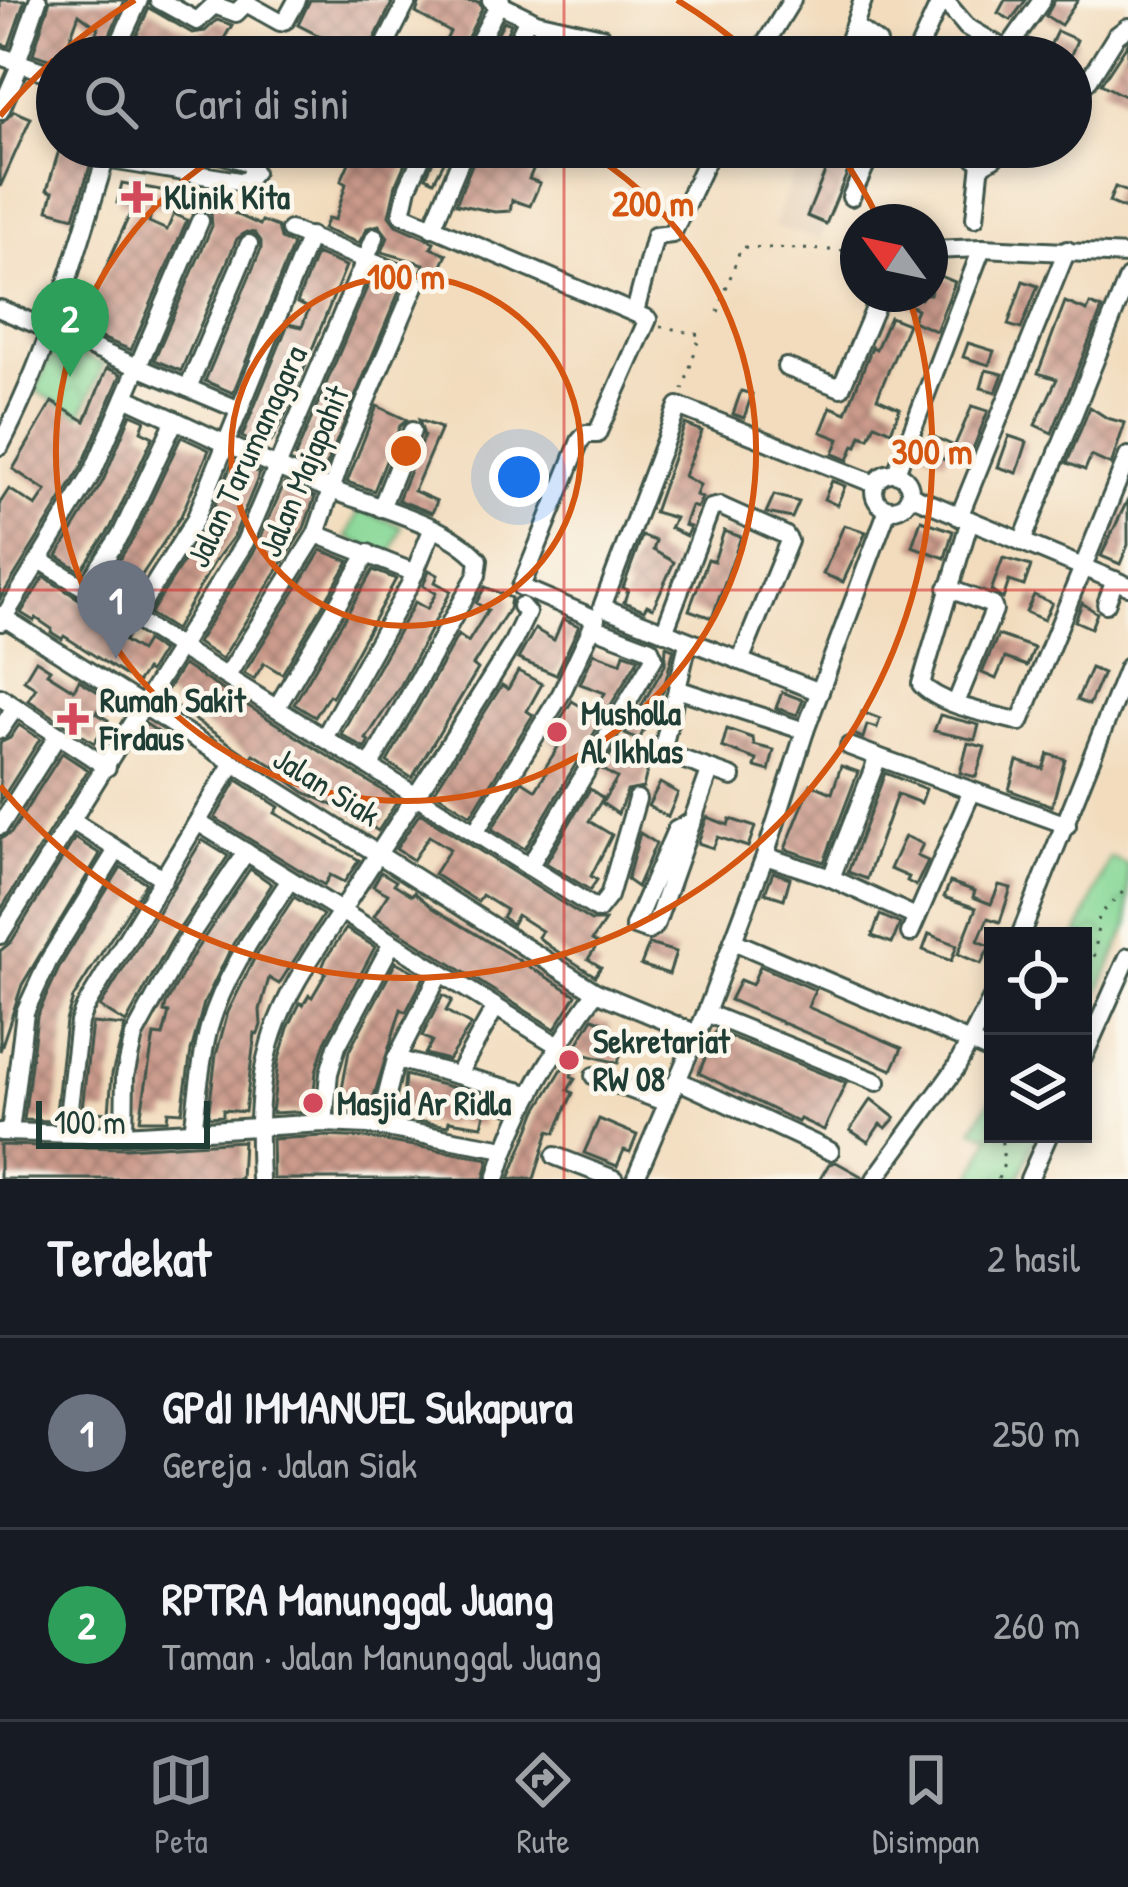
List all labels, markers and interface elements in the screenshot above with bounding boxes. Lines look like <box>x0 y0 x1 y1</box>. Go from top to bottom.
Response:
search box <box>36 36 1092 168</box>
icon: search <box>78 69 144 135</box>
text: Cari di sini <box>174 72 350 133</box>
place label: Klinik Kita <box>164 175 290 219</box>
text: 200 m <box>612 178 694 227</box>
marker: Klinik Kita <box>121 181 153 213</box>
north arrow <box>840 204 948 312</box>
text: 100 m <box>367 251 445 300</box>
pin: 2 <box>31 278 109 377</box>
street label: Jalan Tarumanagara <box>175 338 318 575</box>
street label: Jalan Majapahit <box>247 378 360 564</box>
text: 300 m <box>891 426 973 475</box>
centre of rings <box>385 430 427 472</box>
your location <box>489 447 549 507</box>
pin: 1 <box>77 560 155 659</box>
place label: Rumah Sakit Firdaus <box>99 678 247 760</box>
place label: Musholla Al Ikhlas <box>581 691 683 773</box>
marker: Rumah Sakit Firdaus <box>57 703 89 735</box>
marker: Musholla Al Ikhlas <box>544 719 570 745</box>
street label: Jalan Siak <box>265 736 389 836</box>
map controls <box>984 927 1092 1143</box>
button: locate <box>984 927 1092 1035</box>
place label: Sekretariat RW 08 <box>593 1019 731 1101</box>
button: layers <box>984 1035 1092 1143</box>
marker: Sekretariat RW 08 <box>556 1047 582 1073</box>
place label: Masjid Ar Ridla <box>337 1081 511 1125</box>
marker: Masjid Ar Ridla <box>300 1090 326 1116</box>
scale bar <box>36 1095 210 1148</box>
text: 100 m <box>54 1100 126 1144</box>
text: Terdekat <box>48 1223 211 1292</box>
text: 2 hasil <box>987 1231 1080 1284</box>
text: GPdI IMMANUEL Sukapura <box>162 1376 573 1437</box>
text: 1 <box>80 1406 94 1459</box>
text: 250 m <box>992 1406 1080 1459</box>
text: Gereja · Jalan Siak <box>162 1437 417 1490</box>
text: RPTRA Manunggal Juang <box>162 1568 554 1629</box>
text: 2 <box>78 1598 96 1651</box>
text: 260 m <box>993 1598 1080 1651</box>
text: Taman · Jalan Manunggal Juang <box>162 1629 602 1682</box>
tab: Peta <box>148 1747 214 1863</box>
tab: Rute <box>510 1747 576 1863</box>
tab: Disimpan <box>872 1747 980 1863</box>

